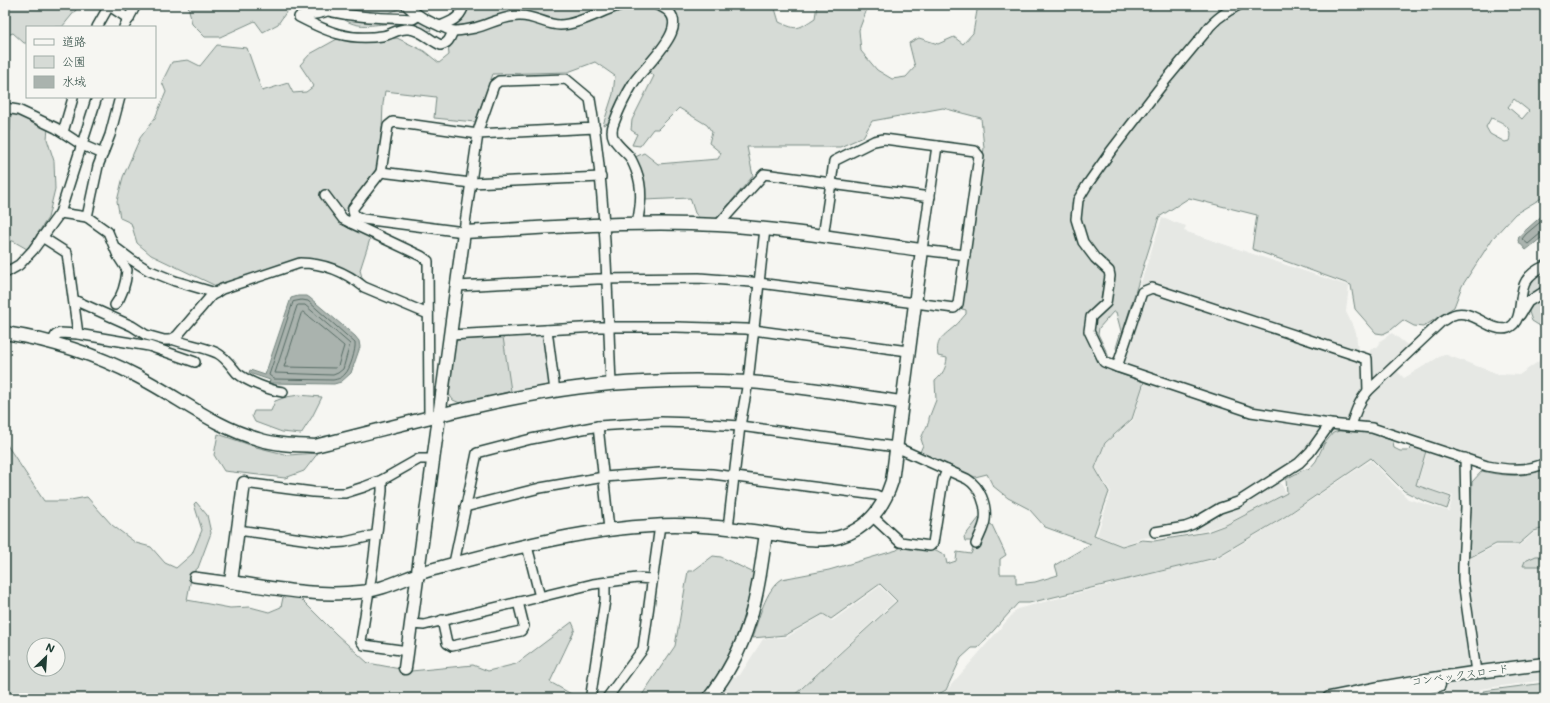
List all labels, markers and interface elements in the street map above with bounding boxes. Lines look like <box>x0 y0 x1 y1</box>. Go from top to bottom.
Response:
legend <box>26 26 156 98</box>
text: 道路 <box>62 33 86 49</box>
text: 公園 <box>62 53 86 69</box>
text: 水域 <box>62 73 86 89</box>
north arrow <box>26 637 66 677</box>
text: N <box>43 639 57 656</box>
street label: コンベックスロード <box>1410 660 1510 689</box>

